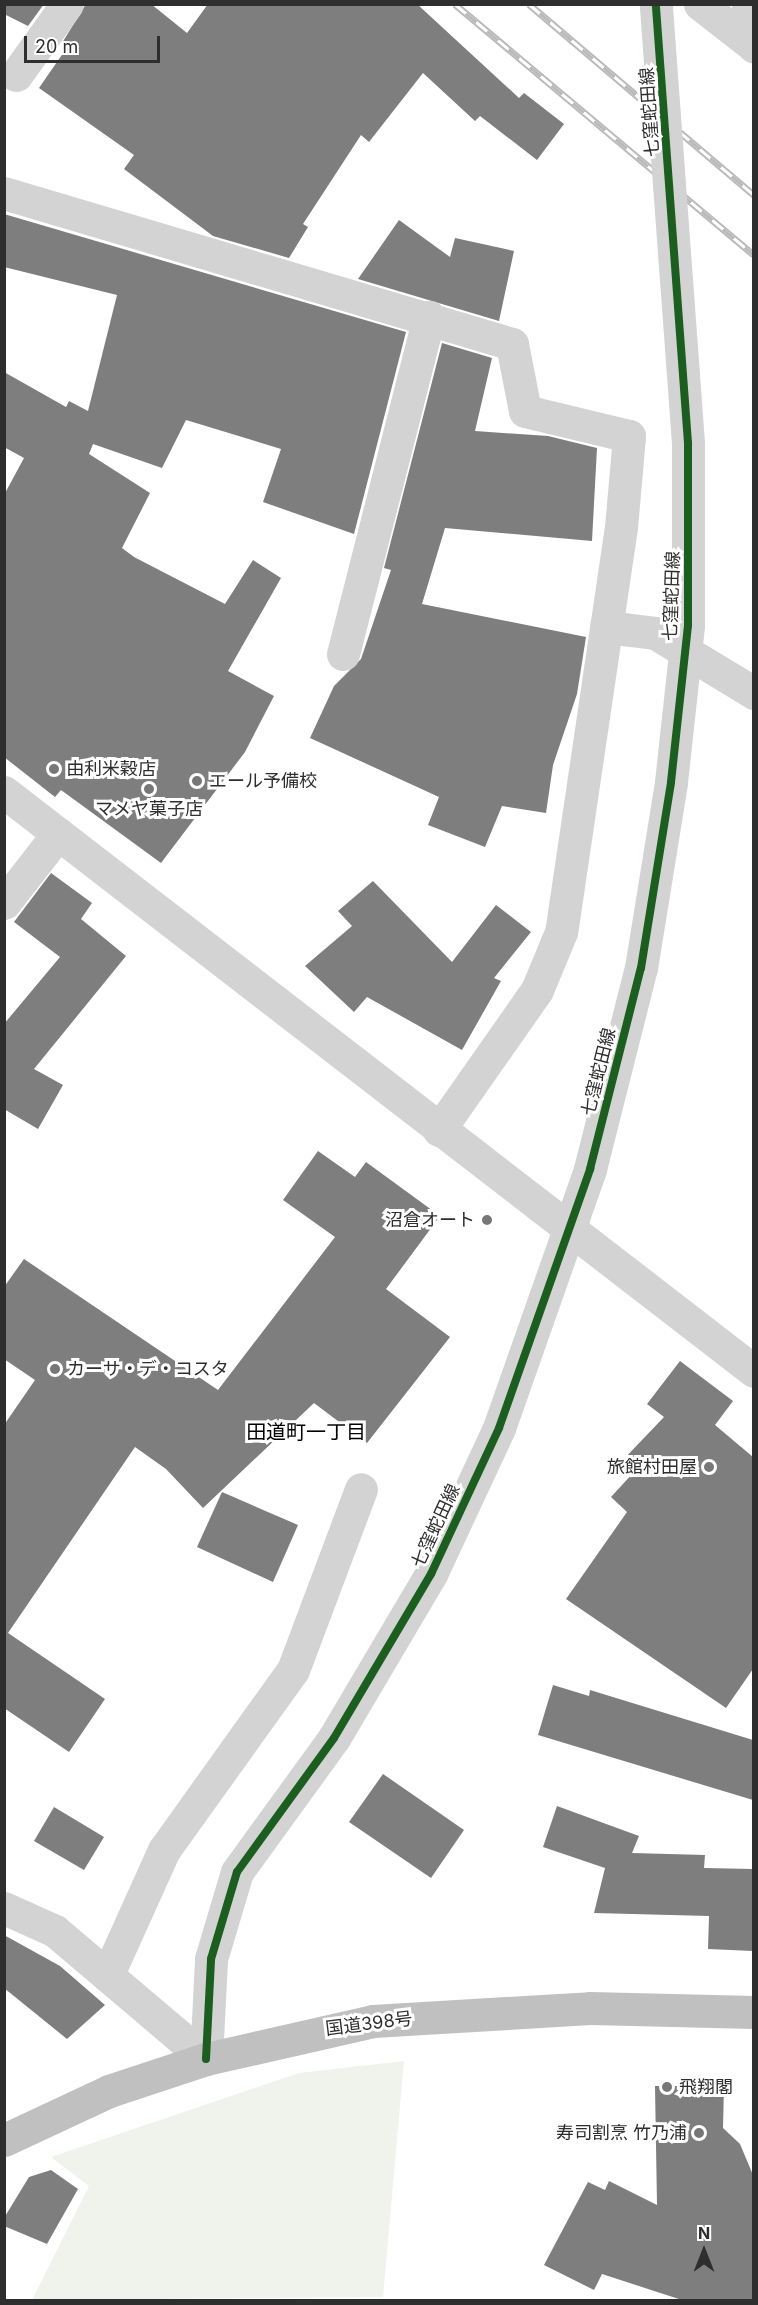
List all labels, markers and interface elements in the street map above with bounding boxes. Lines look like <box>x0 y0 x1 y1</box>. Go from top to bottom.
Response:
scale bar <box>27 24 164 62</box>
text: 20 m <box>35 36 78 57</box>
street label: 七窪蛇田線 <box>636 66 664 158</box>
street label: 七窪蛇田線 <box>660 551 684 641</box>
place label: 由利米穀店 <box>66 758 156 780</box>
marker: 由利米穀店 <box>47 762 61 776</box>
place label: エール予備校 <box>209 770 317 792</box>
marker: エール予備校 <box>190 774 204 788</box>
marker: マメヤ菓子店 <box>142 782 156 796</box>
place label: マメヤ菓子店 <box>95 798 203 820</box>
street label: 七窪蛇田線 <box>578 1026 620 1118</box>
place label: 沼倉オート <box>385 1209 475 1231</box>
marker: 沼倉オート <box>480 1213 494 1227</box>
place label: カーサ・デ・コスタ <box>67 1358 229 1380</box>
marker: カーサ・デ・コスタ <box>48 1362 62 1376</box>
district label: 田道町一丁目 <box>246 1420 366 1444</box>
place label: 旅館村田屋 <box>607 1456 697 1478</box>
marker: 旅館村田屋 <box>702 1460 716 1474</box>
street label: 七窪蛇田線 <box>407 1481 465 1571</box>
street label: 国道398号 <box>324 2008 414 2040</box>
place label: 飛翔閣 <box>679 2076 733 2098</box>
marker: 飛翔閣 <box>660 2080 674 2094</box>
place label: 寿司割烹 竹乃浦 <box>556 2122 687 2144</box>
marker: 寿司割烹 竹乃浦 <box>692 2126 706 2140</box>
north arrow <box>674 2221 734 2281</box>
text: N <box>698 2223 710 2243</box>

